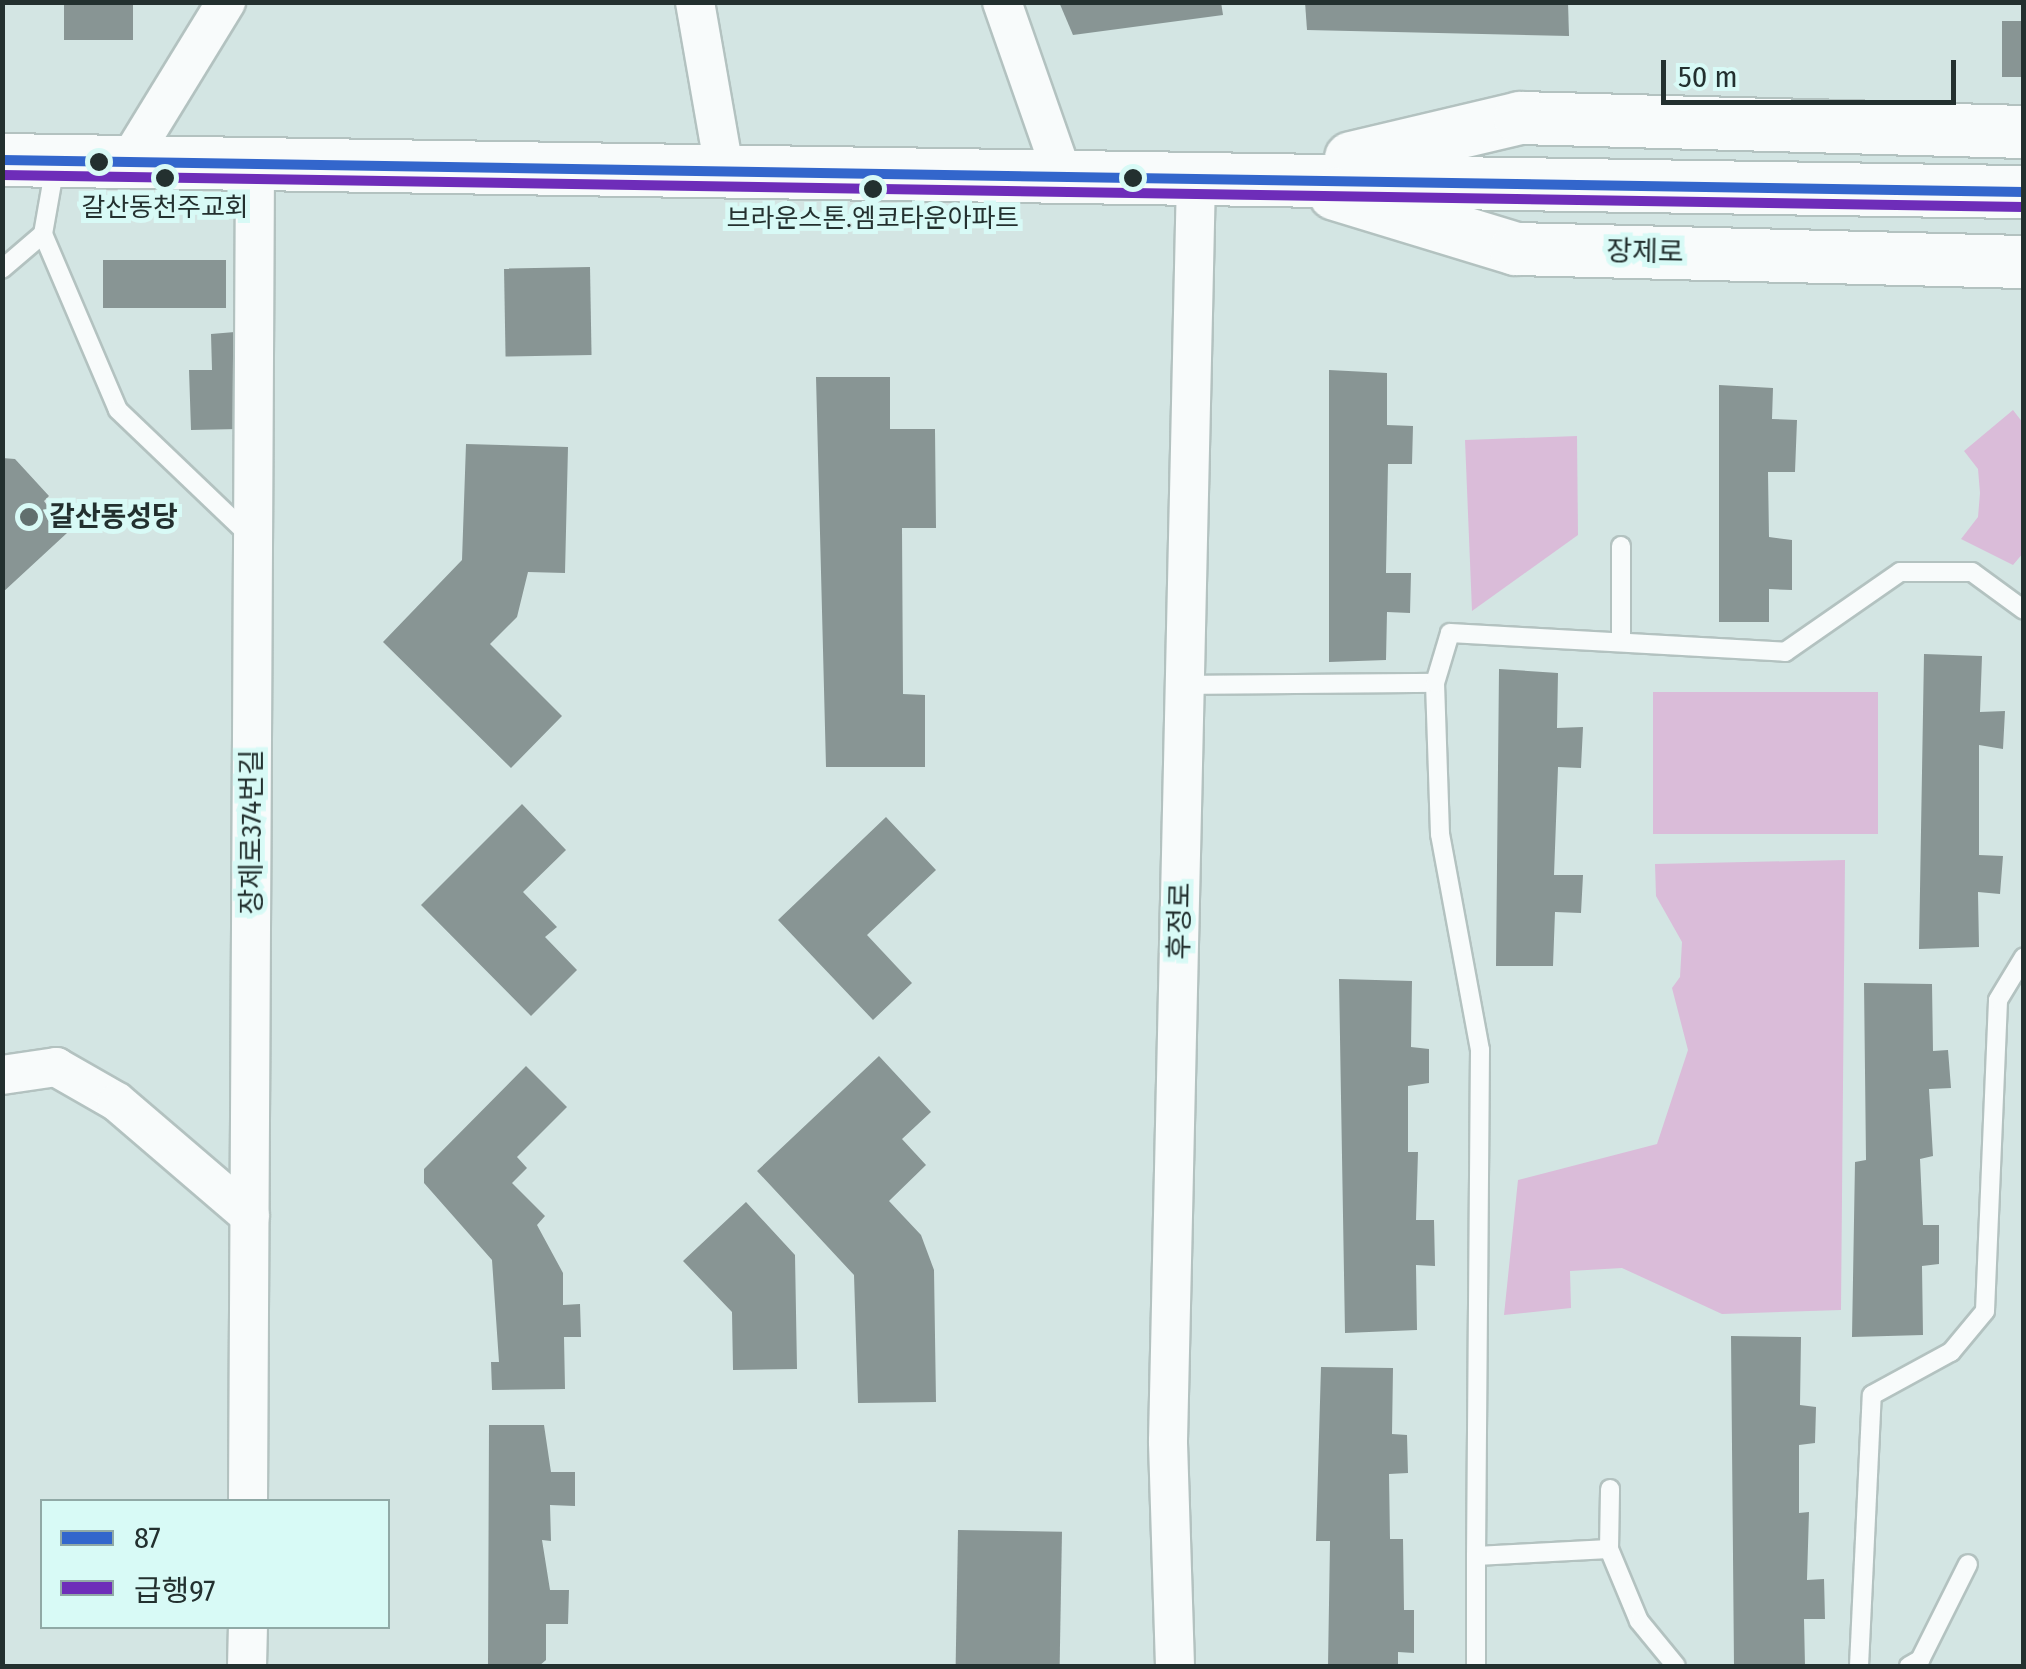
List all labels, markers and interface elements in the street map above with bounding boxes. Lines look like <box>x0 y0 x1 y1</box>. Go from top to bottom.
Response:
scale bar <box>1666 40 1961 102</box>
text: 50 m <box>1678 59 1738 95</box>
unlabelled marker <box>89 152 109 172</box>
marker: 갈산동천주교회 <box>155 168 175 188</box>
unlabelled marker <box>1123 168 1143 188</box>
marker: 브라운스톤.엠코타운아파트 <box>863 179 883 199</box>
place label: 갈산동천주교회 <box>81 192 249 224</box>
place label: 브라운스톤.엠코타운아파트 <box>727 203 1019 235</box>
street label: 장제로 <box>1606 235 1684 269</box>
place label: 갈산동성당 <box>49 500 178 534</box>
marker: 갈산동성당 <box>18 506 40 528</box>
street label: 장제로374번길 <box>235 749 269 915</box>
street label: 후정로 <box>1163 882 1197 960</box>
legend <box>40 1499 390 1629</box>
text: 87 <box>134 1520 161 1556</box>
text: 급행97 <box>134 1573 216 1609</box>

